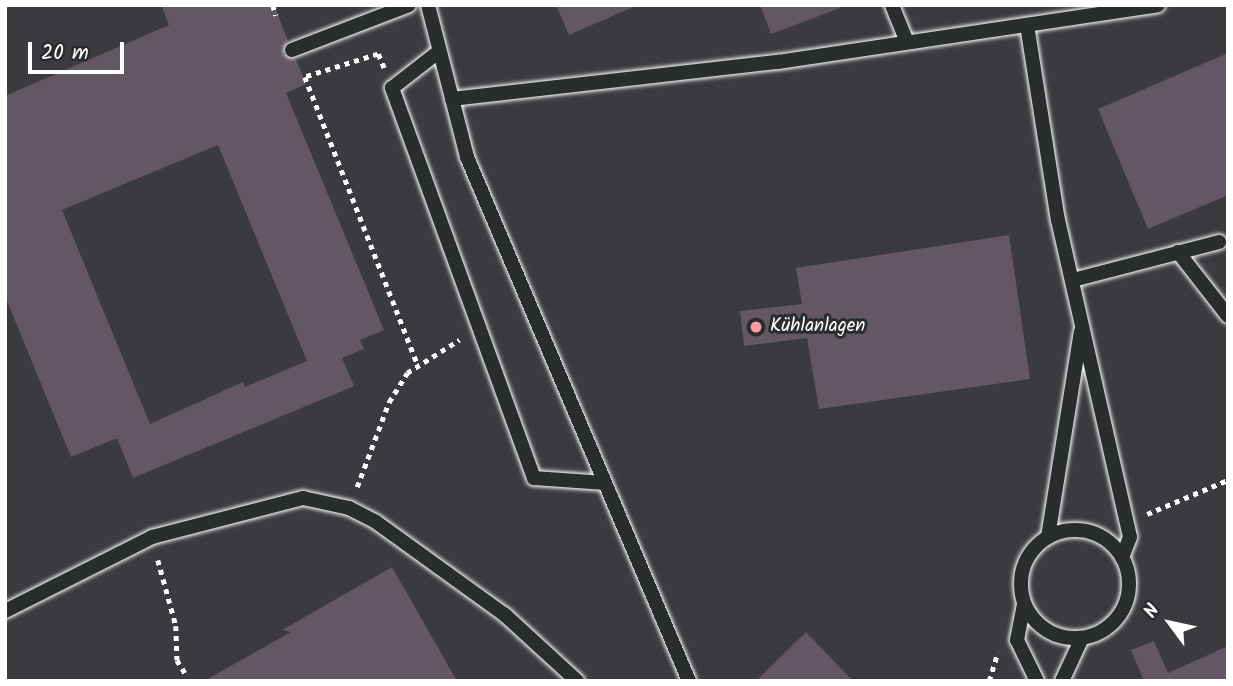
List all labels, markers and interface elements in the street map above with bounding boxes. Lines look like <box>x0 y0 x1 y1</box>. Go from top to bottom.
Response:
scale bar <box>32 28 128 72</box>
text: 20 m <box>41 37 89 70</box>
place label: Kühlanlagen <box>770 316 865 338</box>
marker: Kühlanlagen <box>748 319 764 335</box>
north arrow <box>1135 588 1205 658</box>
text: N <box>1137 598 1168 625</box>

